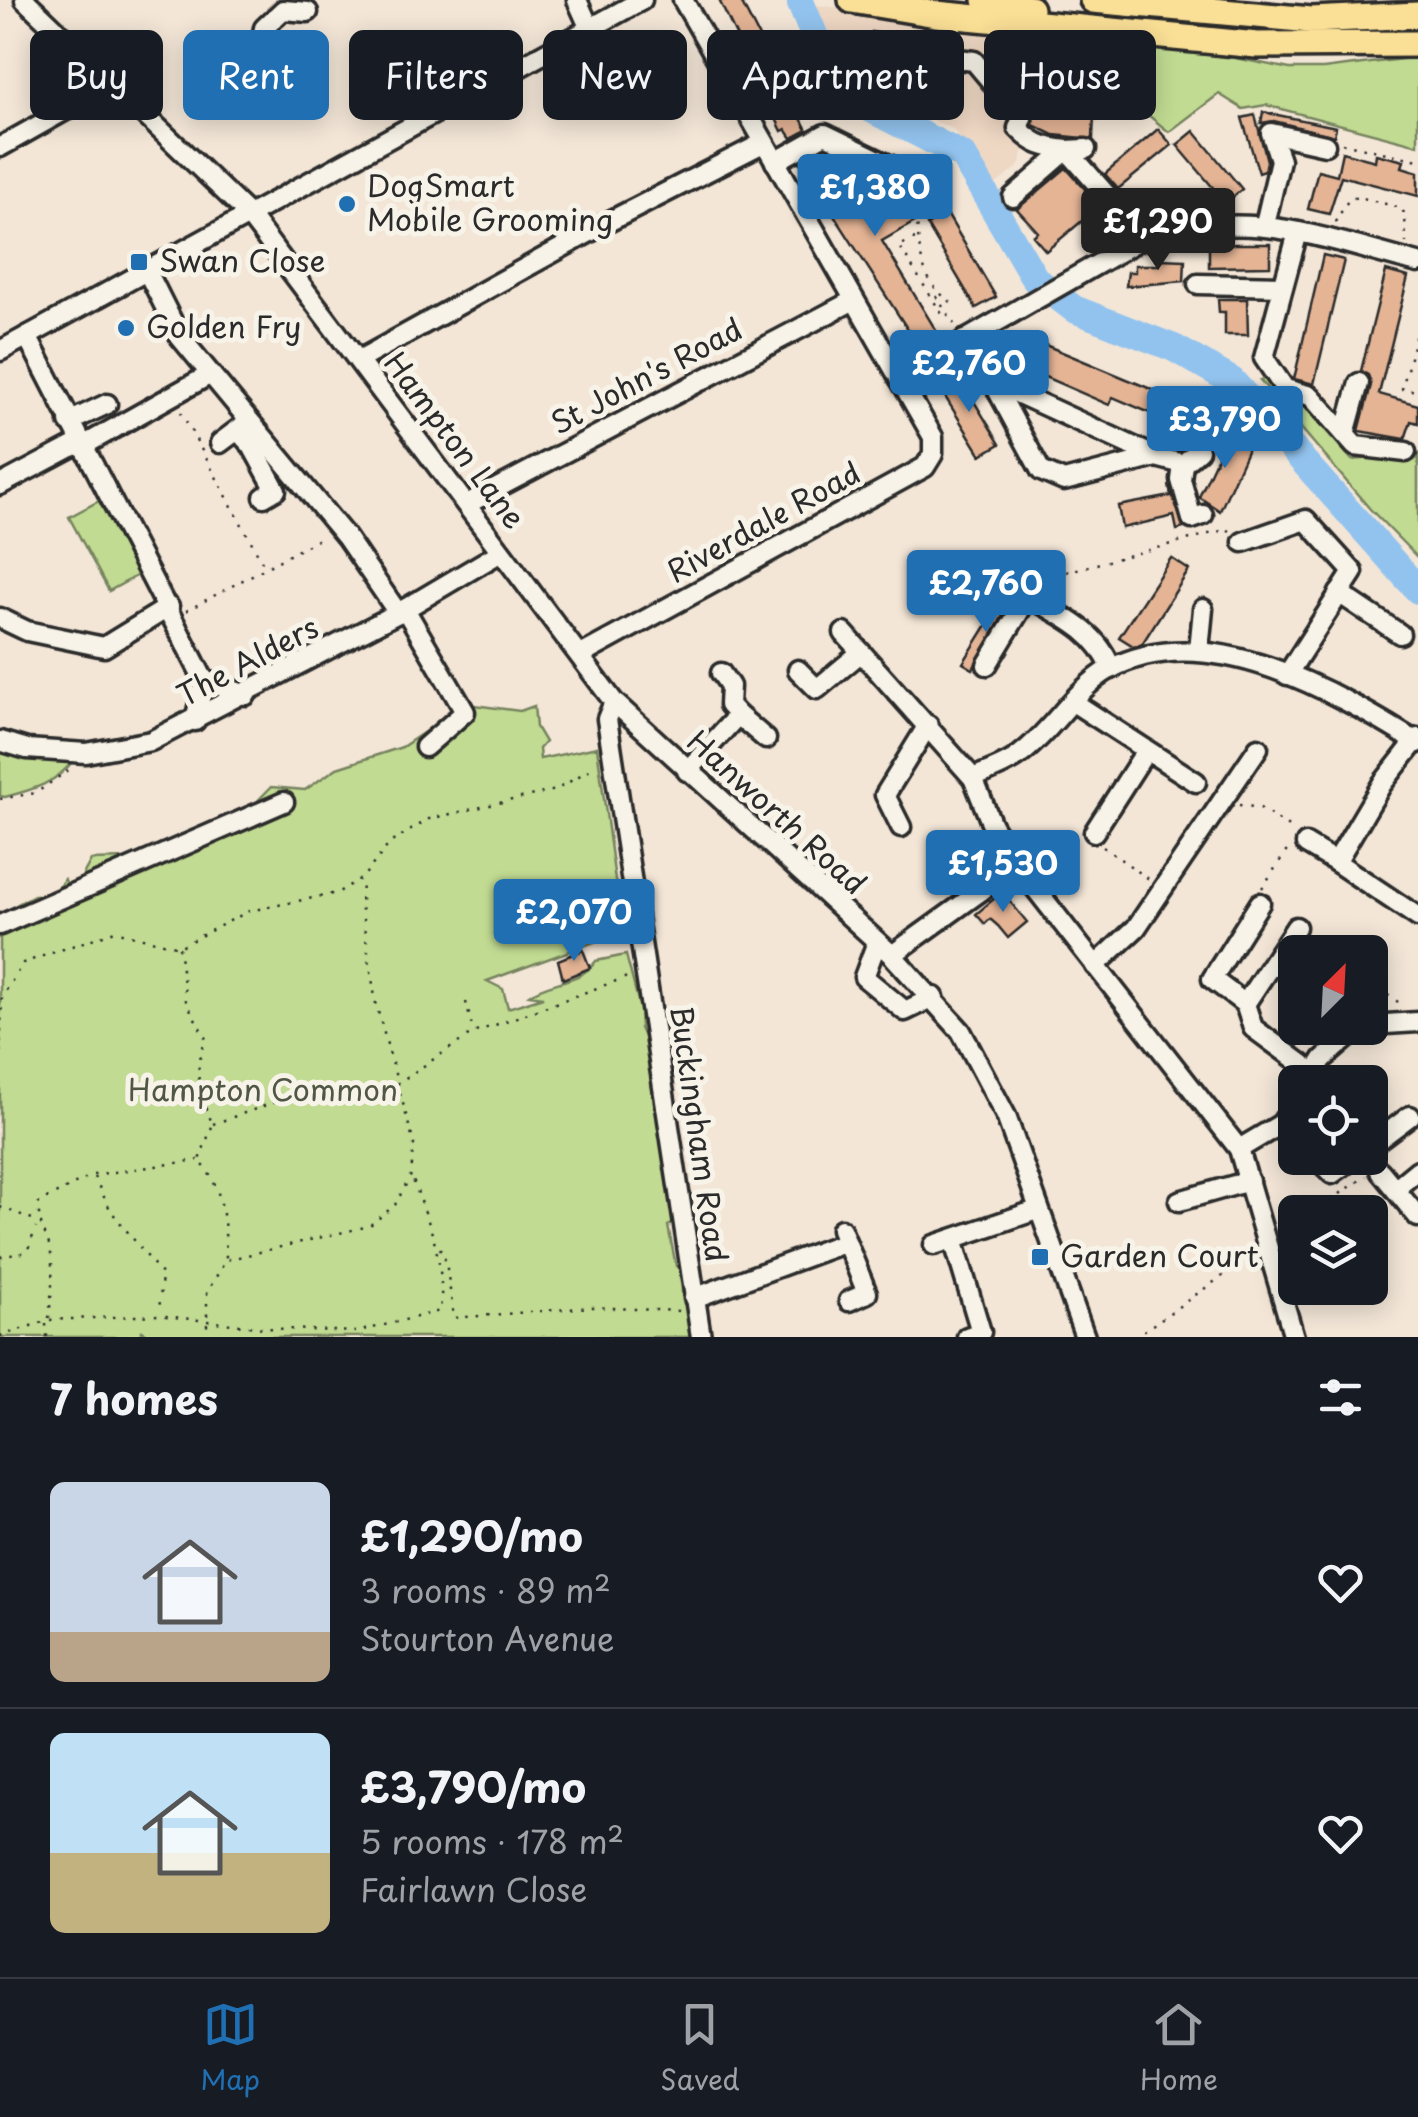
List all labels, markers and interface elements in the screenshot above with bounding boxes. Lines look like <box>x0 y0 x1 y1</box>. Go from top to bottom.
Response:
chip: Buy <box>30 30 163 120</box>
chip: Rent <box>183 30 329 120</box>
chip: Filters <box>349 30 523 120</box>
chip: New <box>543 30 687 120</box>
chip: Apartment <box>707 30 964 120</box>
chip: House <box>984 30 1156 120</box>
pin: £1,380 <box>794 154 956 239</box>
place label: DogSmart Mobile Grooming <box>367 162 613 241</box>
text: £1,380 <box>820 162 930 210</box>
pin: £1,290 <box>1077 188 1239 273</box>
marker: DogSmart Mobile Grooming <box>336 193 358 215</box>
text: £1,290 <box>1103 196 1213 244</box>
place label: Swan Close <box>159 237 325 282</box>
marker: Swan Close <box>128 251 150 273</box>
place label: Golden Fry <box>146 303 302 348</box>
street label: St John's Road <box>542 305 750 444</box>
marker: Golden Fry <box>115 317 137 339</box>
pin: £2,760 <box>888 330 1050 415</box>
text: £2,760 <box>912 338 1026 386</box>
street label: Hampton Lane <box>374 342 538 537</box>
pin: £3,790 <box>1144 386 1306 471</box>
text: £3,790 <box>1169 394 1281 442</box>
street label: Riverdale Road <box>658 449 868 593</box>
pin: £2,760 <box>905 550 1067 635</box>
text: £2,760 <box>929 558 1043 606</box>
street label: The Alders <box>168 604 326 716</box>
street label: Hanworth Road <box>678 718 877 904</box>
pin: £1,530 <box>922 830 1084 915</box>
text: £1,530 <box>948 838 1058 886</box>
pin: £2,070 <box>493 879 655 964</box>
text: £2,070 <box>516 887 632 935</box>
north arrow <box>1278 935 1388 1045</box>
map controls <box>1278 935 1388 1305</box>
street label: Buckingham Road <box>660 1003 741 1265</box>
button: locate <box>1278 1065 1388 1175</box>
park label: Hampton Common <box>128 1066 398 1111</box>
button: layers <box>1278 1195 1388 1305</box>
place label: Garden Court <box>1060 1232 1259 1277</box>
marker: Garden Court <box>1029 1246 1051 1268</box>
text: 7 homes <box>50 1366 218 1429</box>
icon: filters <box>1313 1370 1368 1425</box>
text: £1,290/mo <box>360 1503 583 1566</box>
icon: home <box>130 1522 250 1642</box>
icon: heart <box>1313 1555 1368 1610</box>
text: 3 rooms · 89 m² <box>360 1566 611 1614</box>
text: Stourton Avenue <box>360 1614 615 1662</box>
text: £3,790/mo <box>360 1754 586 1817</box>
icon: home <box>130 1773 250 1893</box>
icon: heart <box>1313 1806 1368 1861</box>
text: 5 rooms · 178 m² <box>360 1817 624 1865</box>
text: Fairlawn Close <box>360 1865 587 1913</box>
tab: Map <box>200 1997 260 2100</box>
tab: Saved <box>660 1997 740 2100</box>
tab: Home <box>1140 1997 1218 2100</box>

